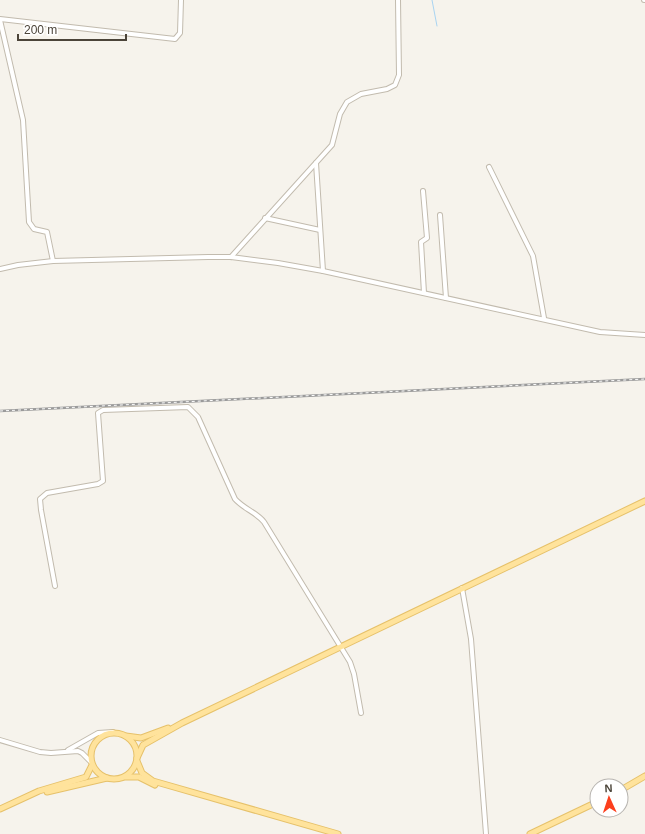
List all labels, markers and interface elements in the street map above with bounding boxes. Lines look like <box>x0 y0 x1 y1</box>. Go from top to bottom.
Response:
scale bar <box>18 16 126 42</box>
text: 200 m <box>24 23 57 37</box>
north arrow <box>589 778 629 818</box>
text: N <box>604 782 613 794</box>

